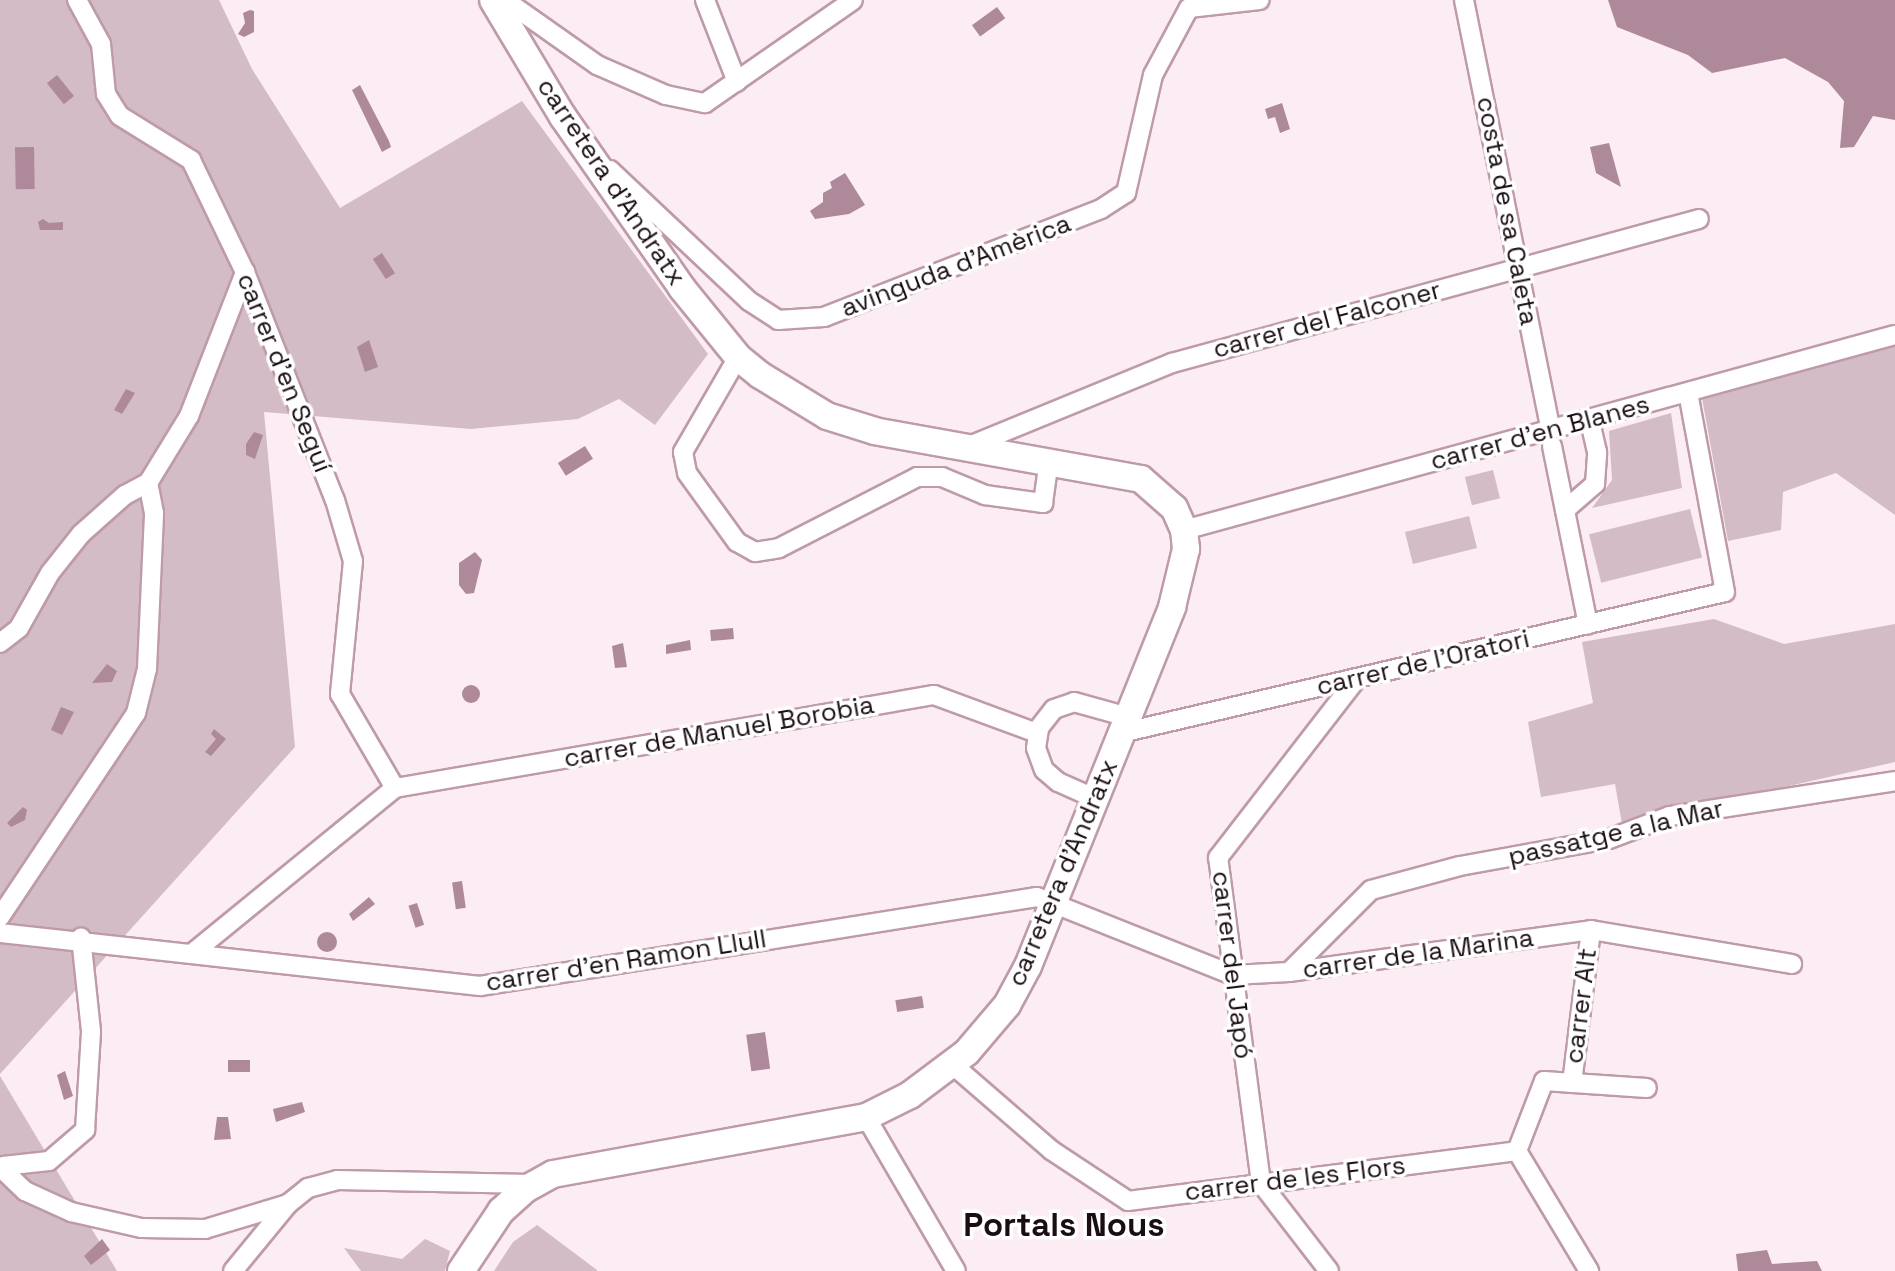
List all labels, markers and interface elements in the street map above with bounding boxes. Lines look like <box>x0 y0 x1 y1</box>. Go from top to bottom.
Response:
street label: carretera d'Andratx <box>530 72 692 292</box>
street label: costa de sa Caleta <box>1470 94 1544 328</box>
street label: avinguda d'Amèrica <box>837 208 1075 324</box>
street label: carrer d'en Seguí <box>230 269 338 477</box>
street label: carrer del Falconer <box>1210 275 1444 365</box>
street label: carrer d'en Blanes <box>1427 389 1653 477</box>
street label: carrer de l'Oratori <box>1313 623 1533 703</box>
street label: carrer de Manuel Borobia <box>561 689 877 775</box>
street label: carretera d'Andratx <box>1001 755 1125 991</box>
street label: passatge a la Mar <box>1505 793 1727 873</box>
street label: carrer del Japó <box>1205 869 1259 1061</box>
street label: carrer de la Marina <box>1301 922 1535 986</box>
street label: carrer d'en Ramon Llull <box>484 923 768 999</box>
street label: carrer Alt <box>1558 946 1604 1066</box>
street label: carrer de les Flors <box>1183 1150 1407 1208</box>
district label: Portals Nous <box>963 1206 1165 1246</box>

